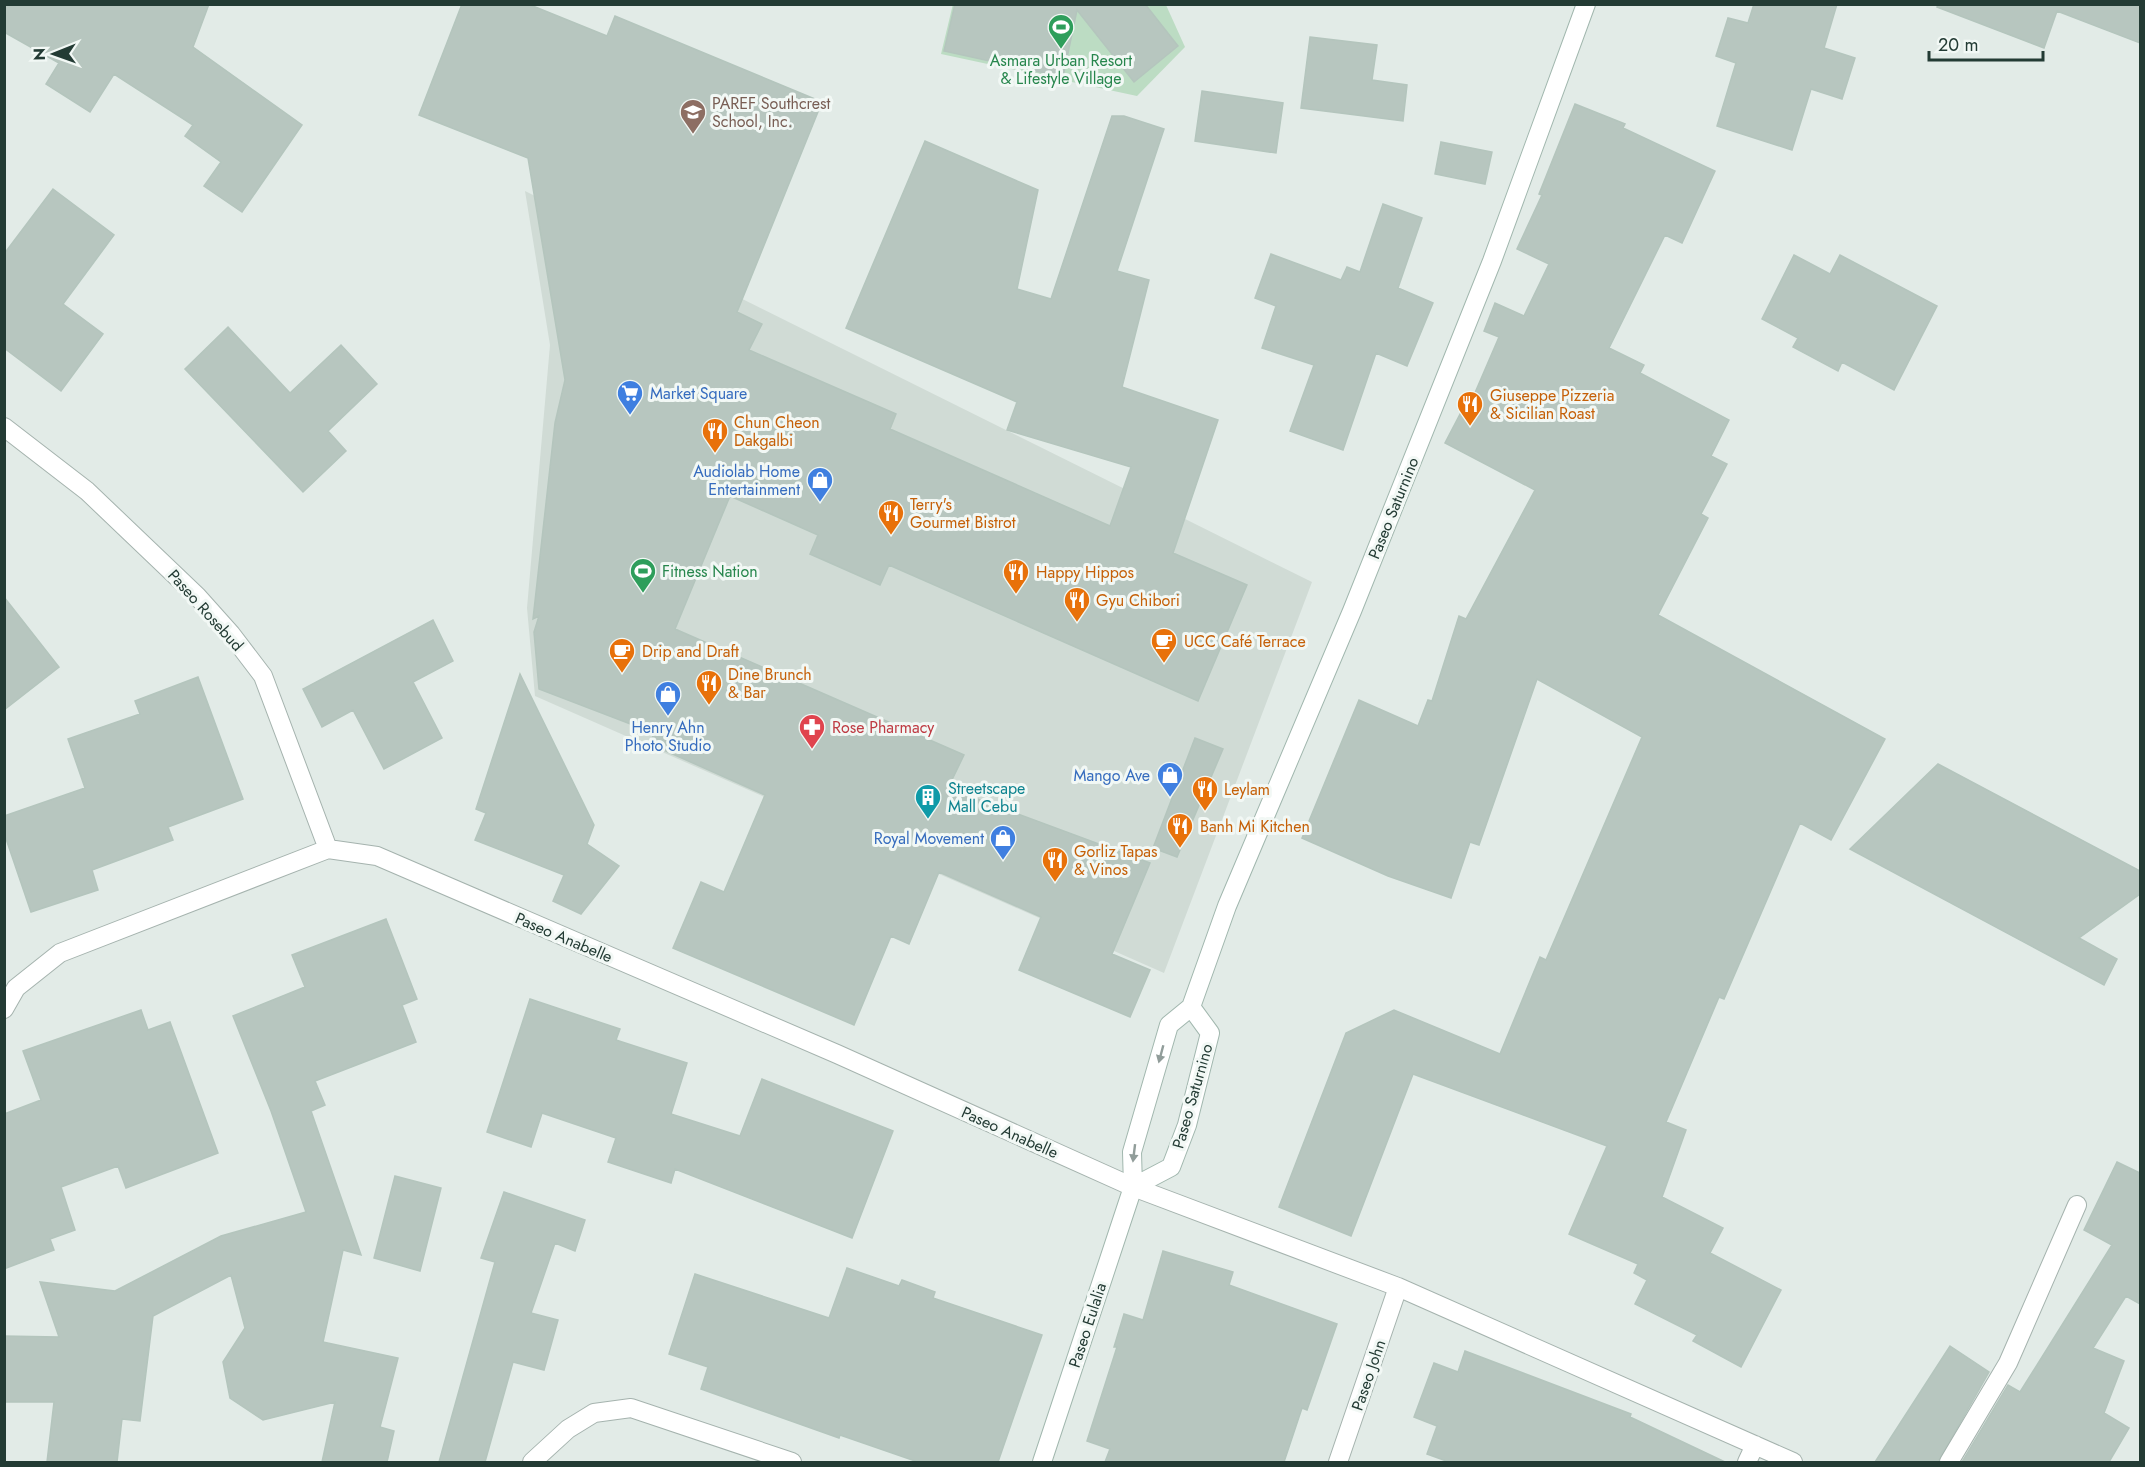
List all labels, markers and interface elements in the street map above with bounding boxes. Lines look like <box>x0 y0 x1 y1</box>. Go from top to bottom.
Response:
sports icon: Asmara Urban Resort & Lifestyle Village <box>1046 12 1076 50</box>
north arrow <box>24 24 84 84</box>
scale bar <box>1929 24 2043 62</box>
text: 20 m <box>1938 32 1978 58</box>
text: N <box>28 48 51 61</box>
place label: Asmara Urban Resort & Lifestyle Village <box>990 49 1132 90</box>
place label: PAREF Southcrest School, Inc. <box>712 92 830 133</box>
school or university icon: PAREF Southcrest School, Inc. <box>678 97 708 135</box>
supermarket icon: Market Square <box>615 378 645 416</box>
place label: Market Square <box>650 382 747 405</box>
place label: Giuseppe Pizzeria & Sicilian Roast <box>1490 384 1614 425</box>
restaurant icon: Giuseppe Pizzeria & Sicilian Roast <box>1455 389 1485 427</box>
place label: Chun Cheon Dakgalbi <box>734 411 820 452</box>
restaurant icon: Chun Cheon Dakgalbi <box>700 416 730 454</box>
street label: Paseo Saturnino <box>1363 454 1424 563</box>
place label: Audiolab Home Entertainment <box>693 460 800 501</box>
shop icon: Audiolab Home Entertainment <box>805 465 835 503</box>
place label: Terry's Gourmet Bistrot <box>910 493 1016 534</box>
restaurant icon: Terry's Gourmet Bistrot <box>876 498 906 536</box>
sports icon: Fitness Nation <box>628 556 658 594</box>
restaurant icon: Happy Hippos <box>1001 557 1031 595</box>
place label: Fitness Nation <box>662 560 758 583</box>
place label: Happy Hippos <box>1036 561 1134 584</box>
street label: Paseo Rosebud <box>163 564 249 656</box>
restaurant icon: Gyu Chibori <box>1062 585 1092 623</box>
place label: Gyu Chibori <box>1096 589 1180 612</box>
cafe icon: UCC Café Terrace <box>1149 626 1179 664</box>
place label: UCC Café Terrace <box>1184 630 1306 653</box>
cafe icon: Drip and Draft <box>607 636 637 674</box>
place label: Drip and Draft <box>642 640 739 663</box>
place label: Dine Brunch & Bar <box>728 663 812 704</box>
restaurant icon: Dine Brunch & Bar <box>694 668 724 706</box>
shop icon: Henry Ahn Photo Studio <box>653 679 683 717</box>
pharmacy icon: Rose Pharmacy <box>797 712 827 750</box>
place label: Henry Ahn Photo Studio <box>625 716 711 757</box>
place label: Rose Pharmacy <box>832 716 935 739</box>
shop icon: Mango Ave <box>1155 760 1185 798</box>
place label: Mango Ave <box>1073 764 1150 787</box>
restaurant icon: Leylam <box>1190 774 1220 812</box>
place label: Streetscape Mall Cebu <box>948 777 1025 818</box>
place label: Leylam <box>1224 778 1270 801</box>
building icon: Streetscape Mall Cebu <box>913 782 943 820</box>
restaurant icon: Banh Mi Kitchen <box>1165 811 1195 849</box>
place label: Banh Mi Kitchen <box>1200 815 1310 838</box>
shop icon: Royal Movement <box>988 823 1018 861</box>
place label: Royal Movement <box>874 827 984 850</box>
place label: Gorliz Tapas & Vinos <box>1074 840 1157 881</box>
restaurant icon: Gorliz Tapas & Vinos <box>1040 845 1070 883</box>
street label: Paseo Anabelle <box>512 907 616 968</box>
street label: Paseo Saturnino <box>1167 1041 1219 1151</box>
one-way arrow <box>1156 1045 1166 1063</box>
street label: Paseo Anabelle <box>958 1101 1062 1164</box>
one-way arrow <box>1129 1143 1138 1162</box>
street label: Paseo Eulalia <box>1063 1280 1112 1371</box>
street label: Paseo John <box>1346 1337 1391 1414</box>

